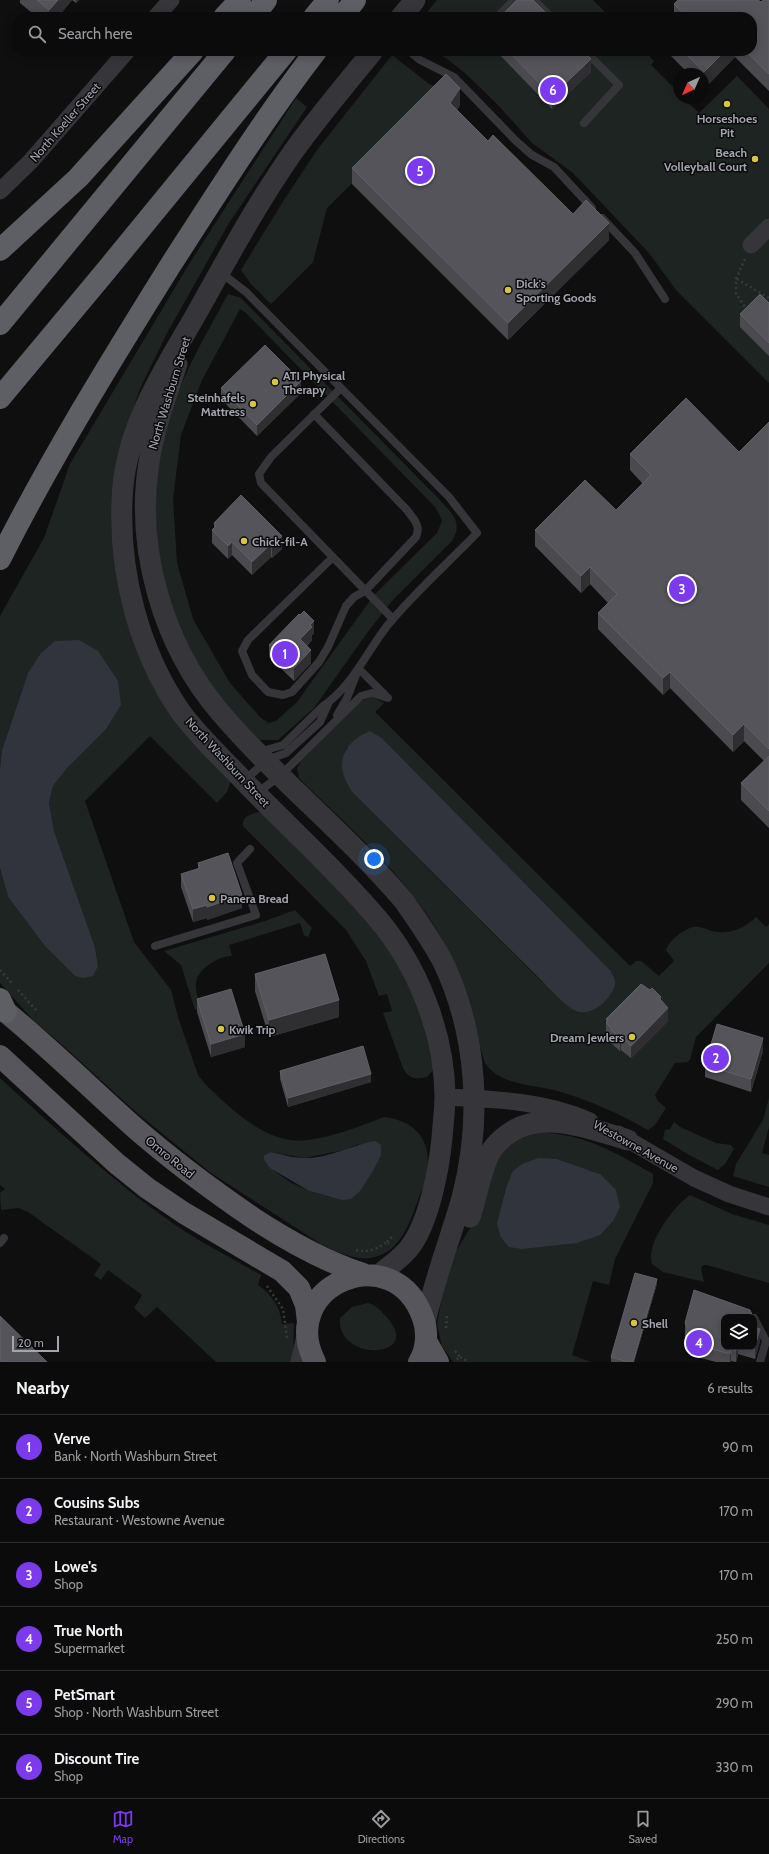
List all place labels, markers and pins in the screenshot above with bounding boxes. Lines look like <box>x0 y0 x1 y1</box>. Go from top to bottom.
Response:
pin: 6 <box>540 75 566 105</box>
marker: Horseshoes Pit <box>722 99 732 109</box>
place label: Horseshoes Pit <box>697 111 757 140</box>
place label: Beach Volleyball Court <box>664 145 747 174</box>
marker: Beach Volleyball Court <box>750 154 760 164</box>
pin: 5 <box>407 156 433 186</box>
place label: Dick's Sporting Goods <box>516 276 596 305</box>
marker: Dick's Sporting Goods <box>503 285 513 295</box>
place label: ATI Physical Therapy <box>283 368 345 397</box>
marker: ATI Physical Therapy <box>270 377 280 387</box>
place label: Steinhafels Mattress <box>187 390 245 419</box>
marker: Steinhafels Mattress <box>248 399 258 409</box>
place label: Chick-fil-A <box>252 534 308 549</box>
marker: Chick-fil-A <box>239 536 249 546</box>
pin: 3 <box>669 574 695 604</box>
pin: 1 <box>272 639 298 669</box>
place label: Panera Bread <box>220 891 289 906</box>
marker: Panera Bread <box>207 893 217 903</box>
place label: Kwik Trip <box>229 1022 276 1037</box>
marker: Kwik Trip <box>216 1024 226 1034</box>
place label: Dream Jewlers <box>550 1030 624 1045</box>
marker: Dream Jewlers <box>627 1032 637 1042</box>
pin: 2 <box>703 1043 729 1073</box>
place label: Shell <box>642 1316 668 1331</box>
marker: Shell <box>629 1318 639 1328</box>
pin: 4 <box>686 1328 712 1358</box>

